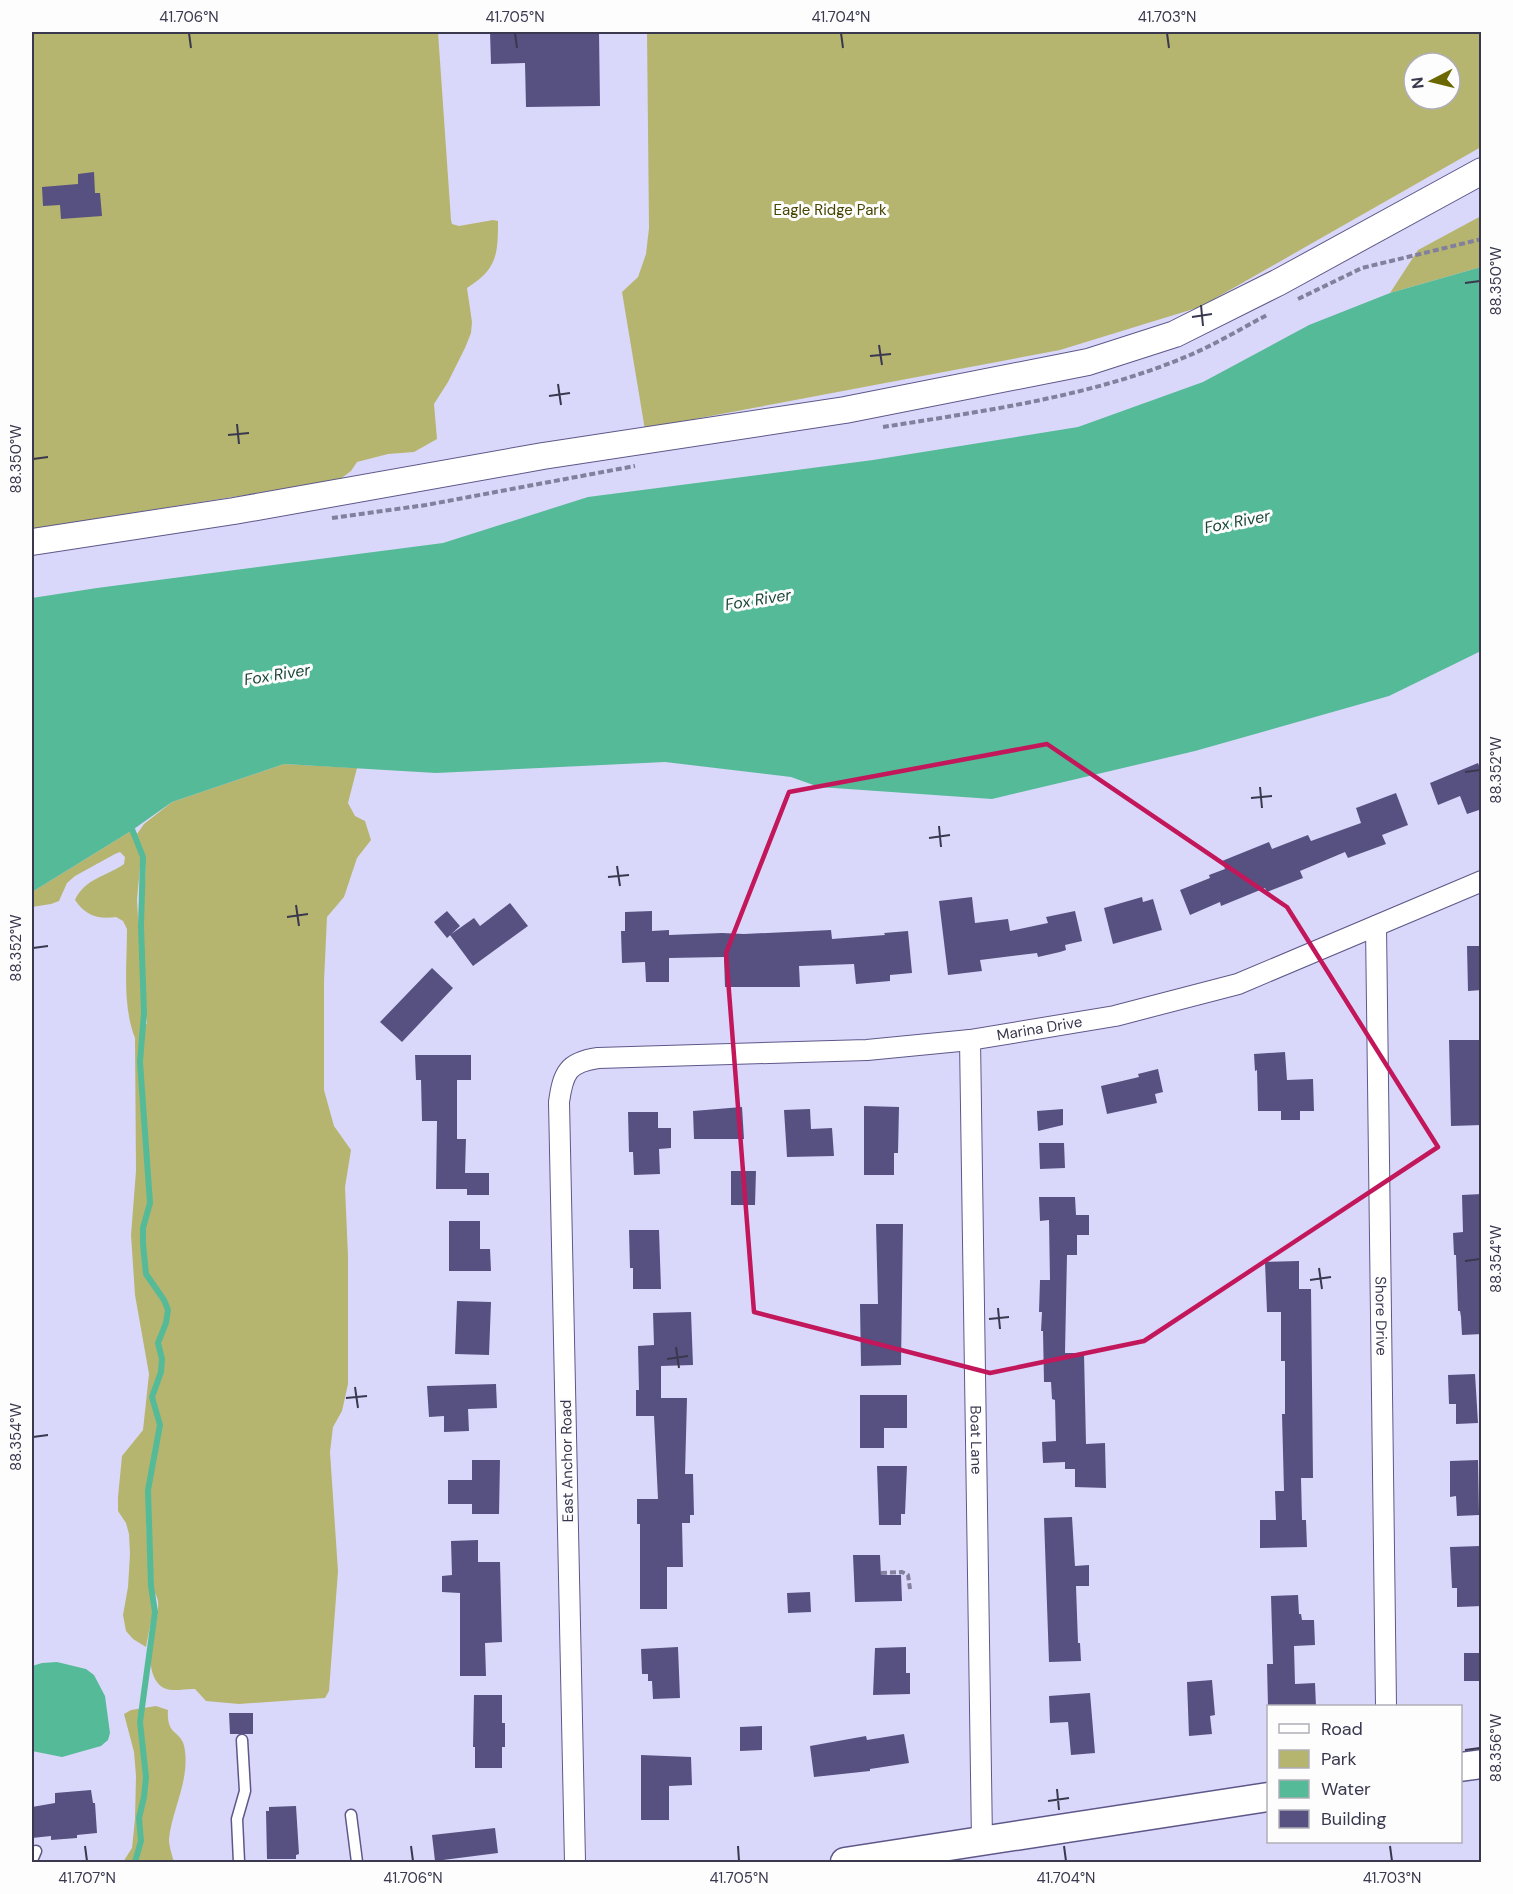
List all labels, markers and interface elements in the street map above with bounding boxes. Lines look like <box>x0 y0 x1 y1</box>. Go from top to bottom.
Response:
text: 41.706°N <box>159 7 219 27</box>
text: 41.705°N <box>485 7 545 27</box>
text: 41.704°N <box>812 7 870 27</box>
text: 41.703°N <box>1138 7 1196 27</box>
north arrow <box>1402 51 1462 111</box>
text: N <box>1406 76 1429 90</box>
park label: Eagle Ridge Park <box>774 200 887 220</box>
text: 88.350°W <box>1486 246 1506 316</box>
text: 88.350°W <box>6 424 26 494</box>
water label: Fox River <box>1202 505 1273 538</box>
water label: Fox River <box>724 584 794 615</box>
water label: Fox River <box>243 659 313 690</box>
text: 88.352°W <box>1486 736 1506 804</box>
text: 88.352°W <box>6 914 26 982</box>
street label: Marina Drive <box>995 1012 1084 1045</box>
text: 88.354°W <box>1486 1225 1506 1293</box>
street label: Shore Drive <box>1370 1276 1392 1356</box>
street label: East Anchor Road <box>556 1399 578 1523</box>
text: 88.354°W <box>6 1403 26 1471</box>
street label: Boat Lane <box>965 1405 987 1475</box>
legend <box>1267 1705 1462 1843</box>
text: 88.356°W <box>1486 1713 1506 1782</box>
text: Road <box>1321 1717 1363 1741</box>
text: Park <box>1321 1747 1357 1771</box>
text: Water <box>1321 1777 1371 1801</box>
text: Building <box>1321 1807 1386 1831</box>
text: 41.707°N <box>58 1868 116 1888</box>
text: 41.706°N <box>383 1868 443 1888</box>
text: 41.705°N <box>709 1868 769 1888</box>
text: 41.704°N <box>1037 1868 1095 1888</box>
text: 41.703°N <box>1363 1868 1421 1888</box>

